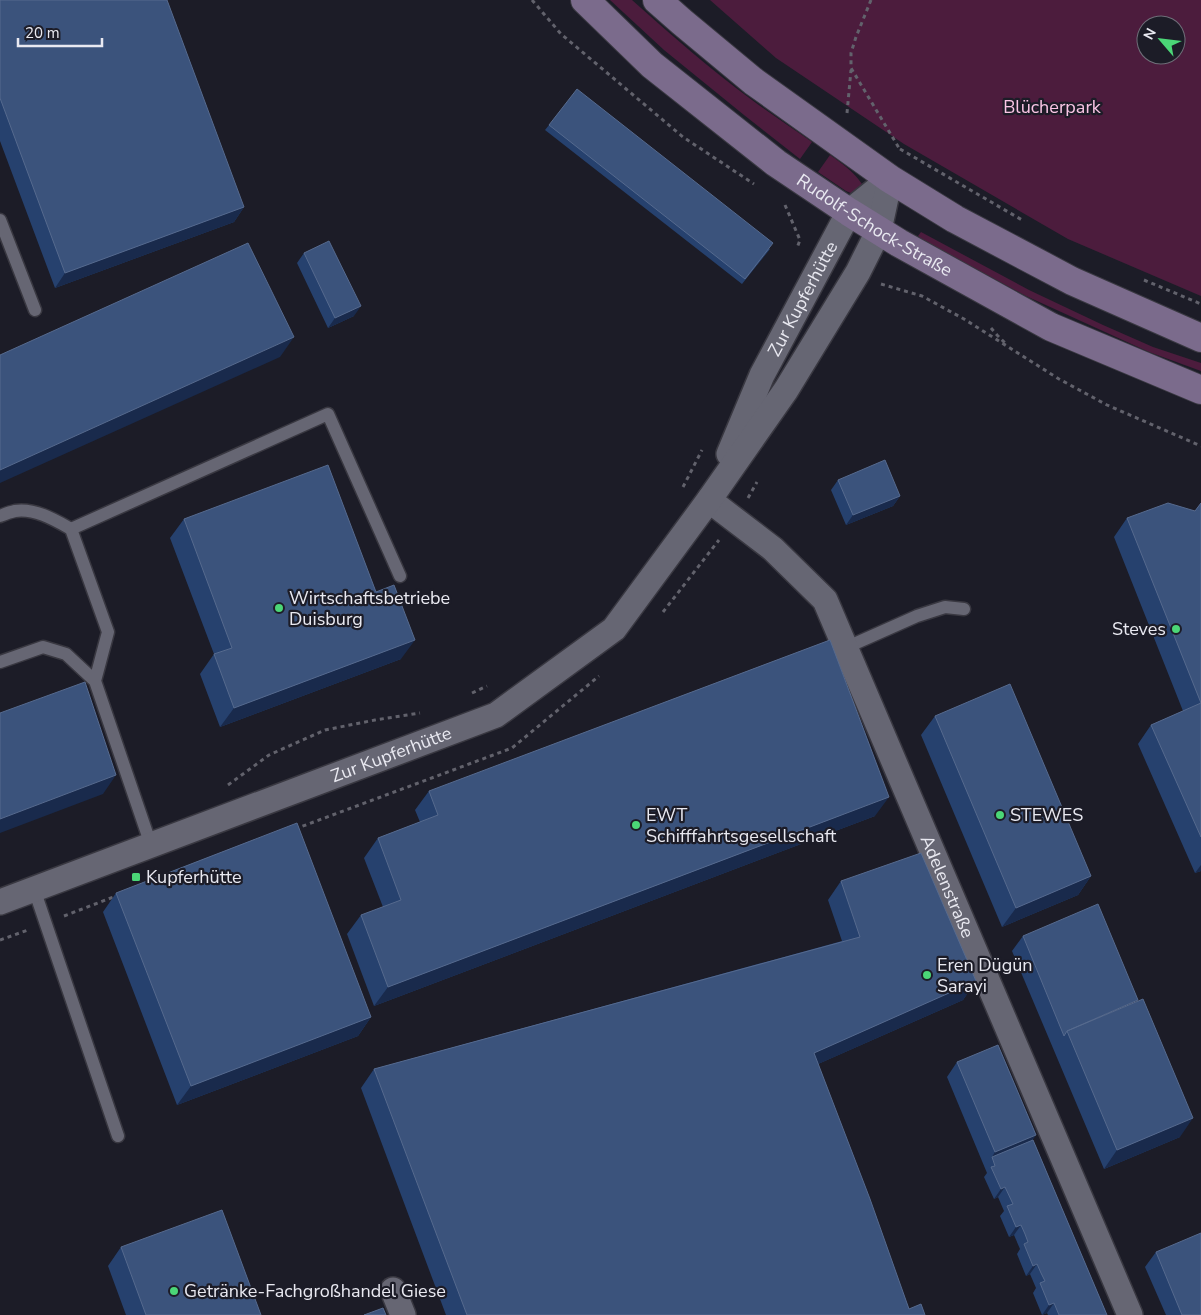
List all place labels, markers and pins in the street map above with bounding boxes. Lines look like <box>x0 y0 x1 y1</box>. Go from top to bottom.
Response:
place label: Wirtschaftsbetriebe Duisburg <box>289 586 450 631</box>
marker: Wirtschaftsbetriebe Duisburg <box>273 602 285 614</box>
place label: Steves <box>1112 617 1166 641</box>
marker: Steves <box>1170 623 1182 635</box>
place label: EWT Schifffahrtsgesellschaft <box>646 803 837 848</box>
place label: STEWES <box>1010 803 1083 827</box>
marker: STEWES <box>994 809 1006 821</box>
marker: EWT Schifffahrtsgesellschaft <box>630 819 642 831</box>
place label: Kupferhütte <box>146 865 242 889</box>
marker: Kupferhütte <box>130 871 142 883</box>
place label: Eren Dügün Sarayi <box>937 953 1033 998</box>
marker: Eren Dügün Sarayi <box>921 969 933 981</box>
place label: Getränke-Fachgroßhandel Giese <box>184 1279 446 1303</box>
marker: Getränke-Fachgroßhandel Giese <box>168 1285 180 1297</box>

